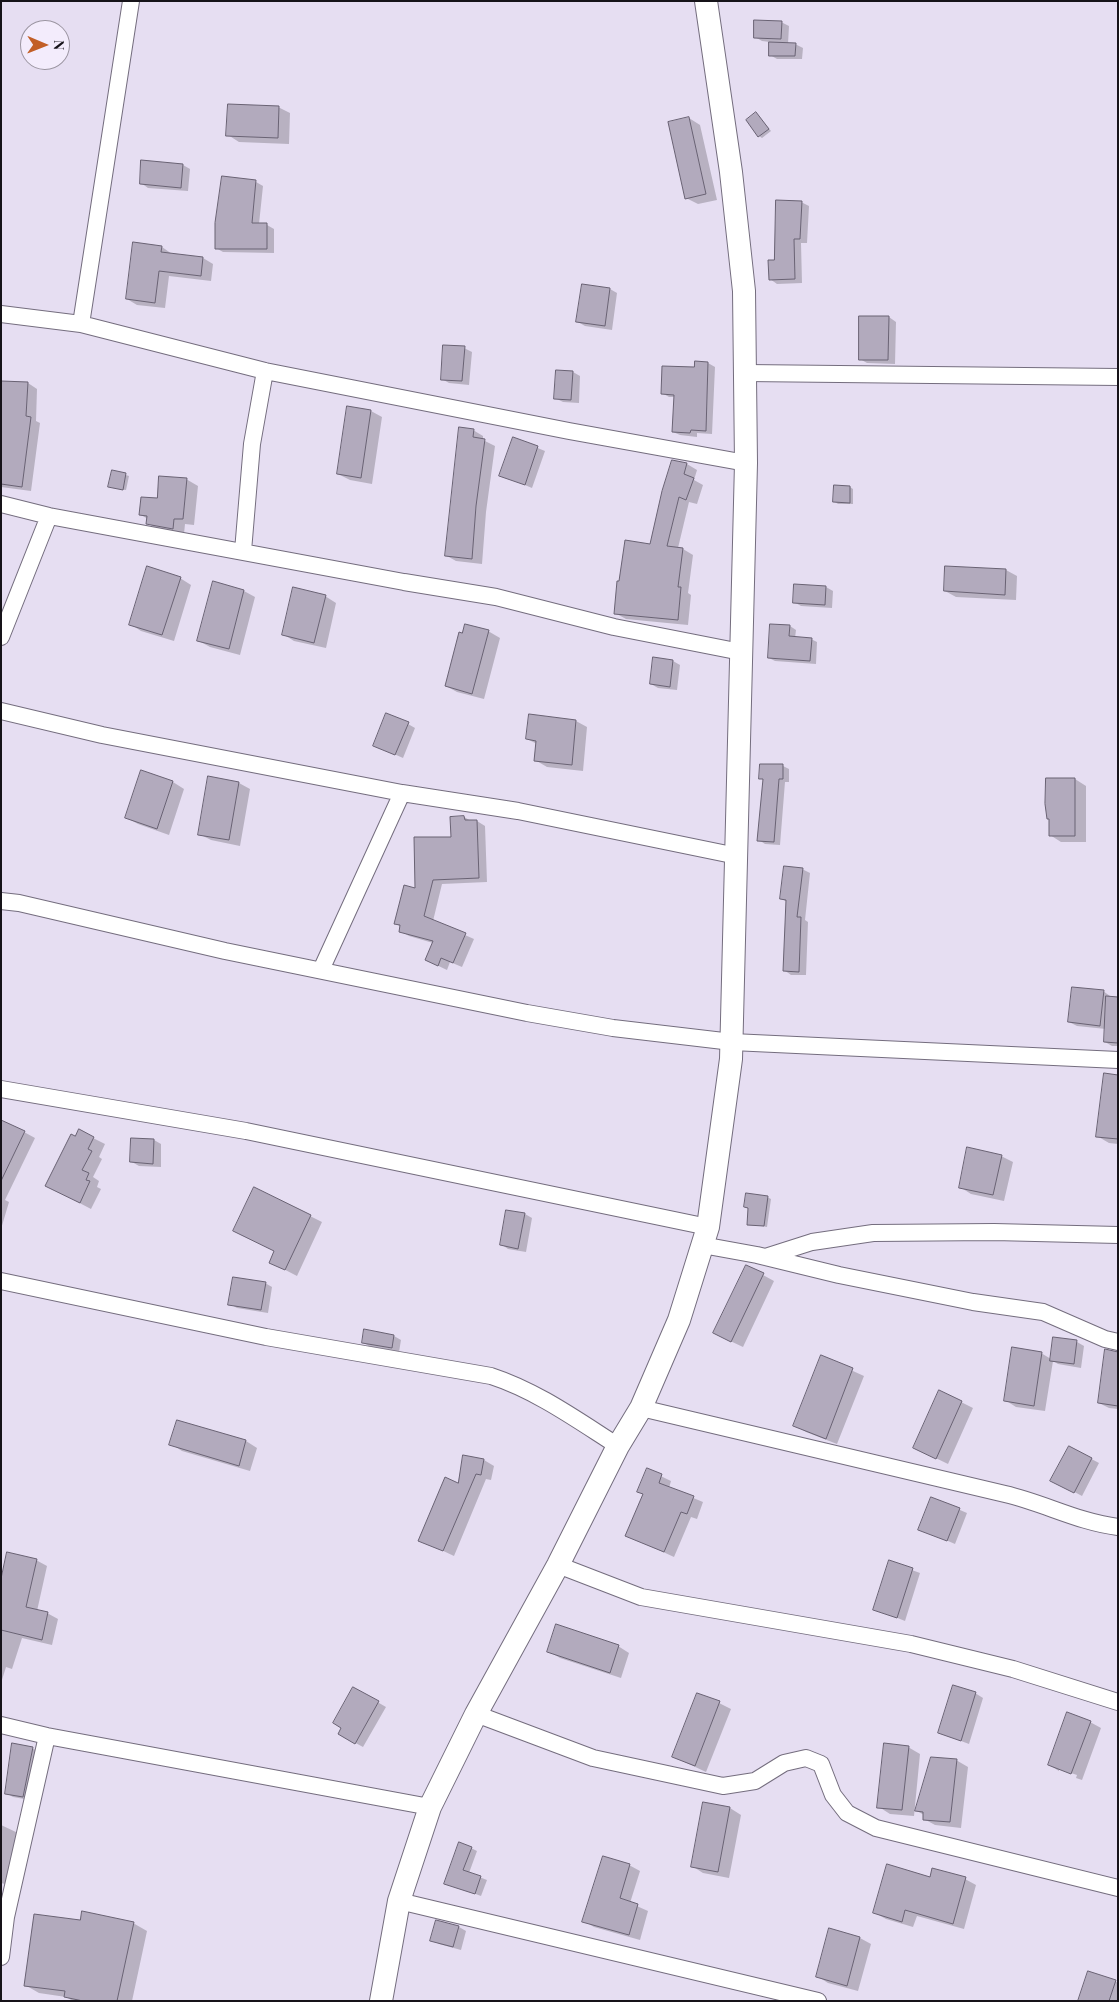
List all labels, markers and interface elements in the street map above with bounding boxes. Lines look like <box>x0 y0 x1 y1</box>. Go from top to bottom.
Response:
north arrow <box>20 20 70 70</box>
text: N <box>50 40 69 50</box>

